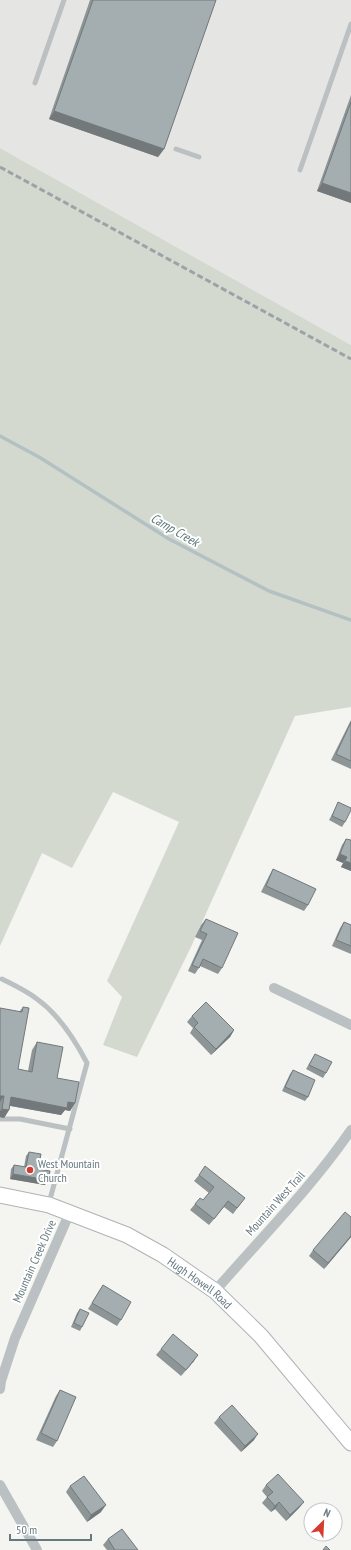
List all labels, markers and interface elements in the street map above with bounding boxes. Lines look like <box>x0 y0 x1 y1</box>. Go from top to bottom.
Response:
water label: Camp Creek <box>148 509 204 552</box>
place label: West Mountain Church <box>38 1156 100 1185</box>
marker: West Mountain Church <box>25 1165 35 1175</box>
street label: Mountain West Trail <box>242 1167 308 1238</box>
street label: Mountain Creek Drive <box>9 1217 59 1305</box>
street label: Hugh Howell Road <box>165 1253 236 1311</box>
north arrow <box>303 1502 343 1542</box>
text: N <box>322 1505 333 1520</box>
scale bar <box>10 1516 91 1542</box>
text: 50 m <box>16 1522 37 1537</box>

